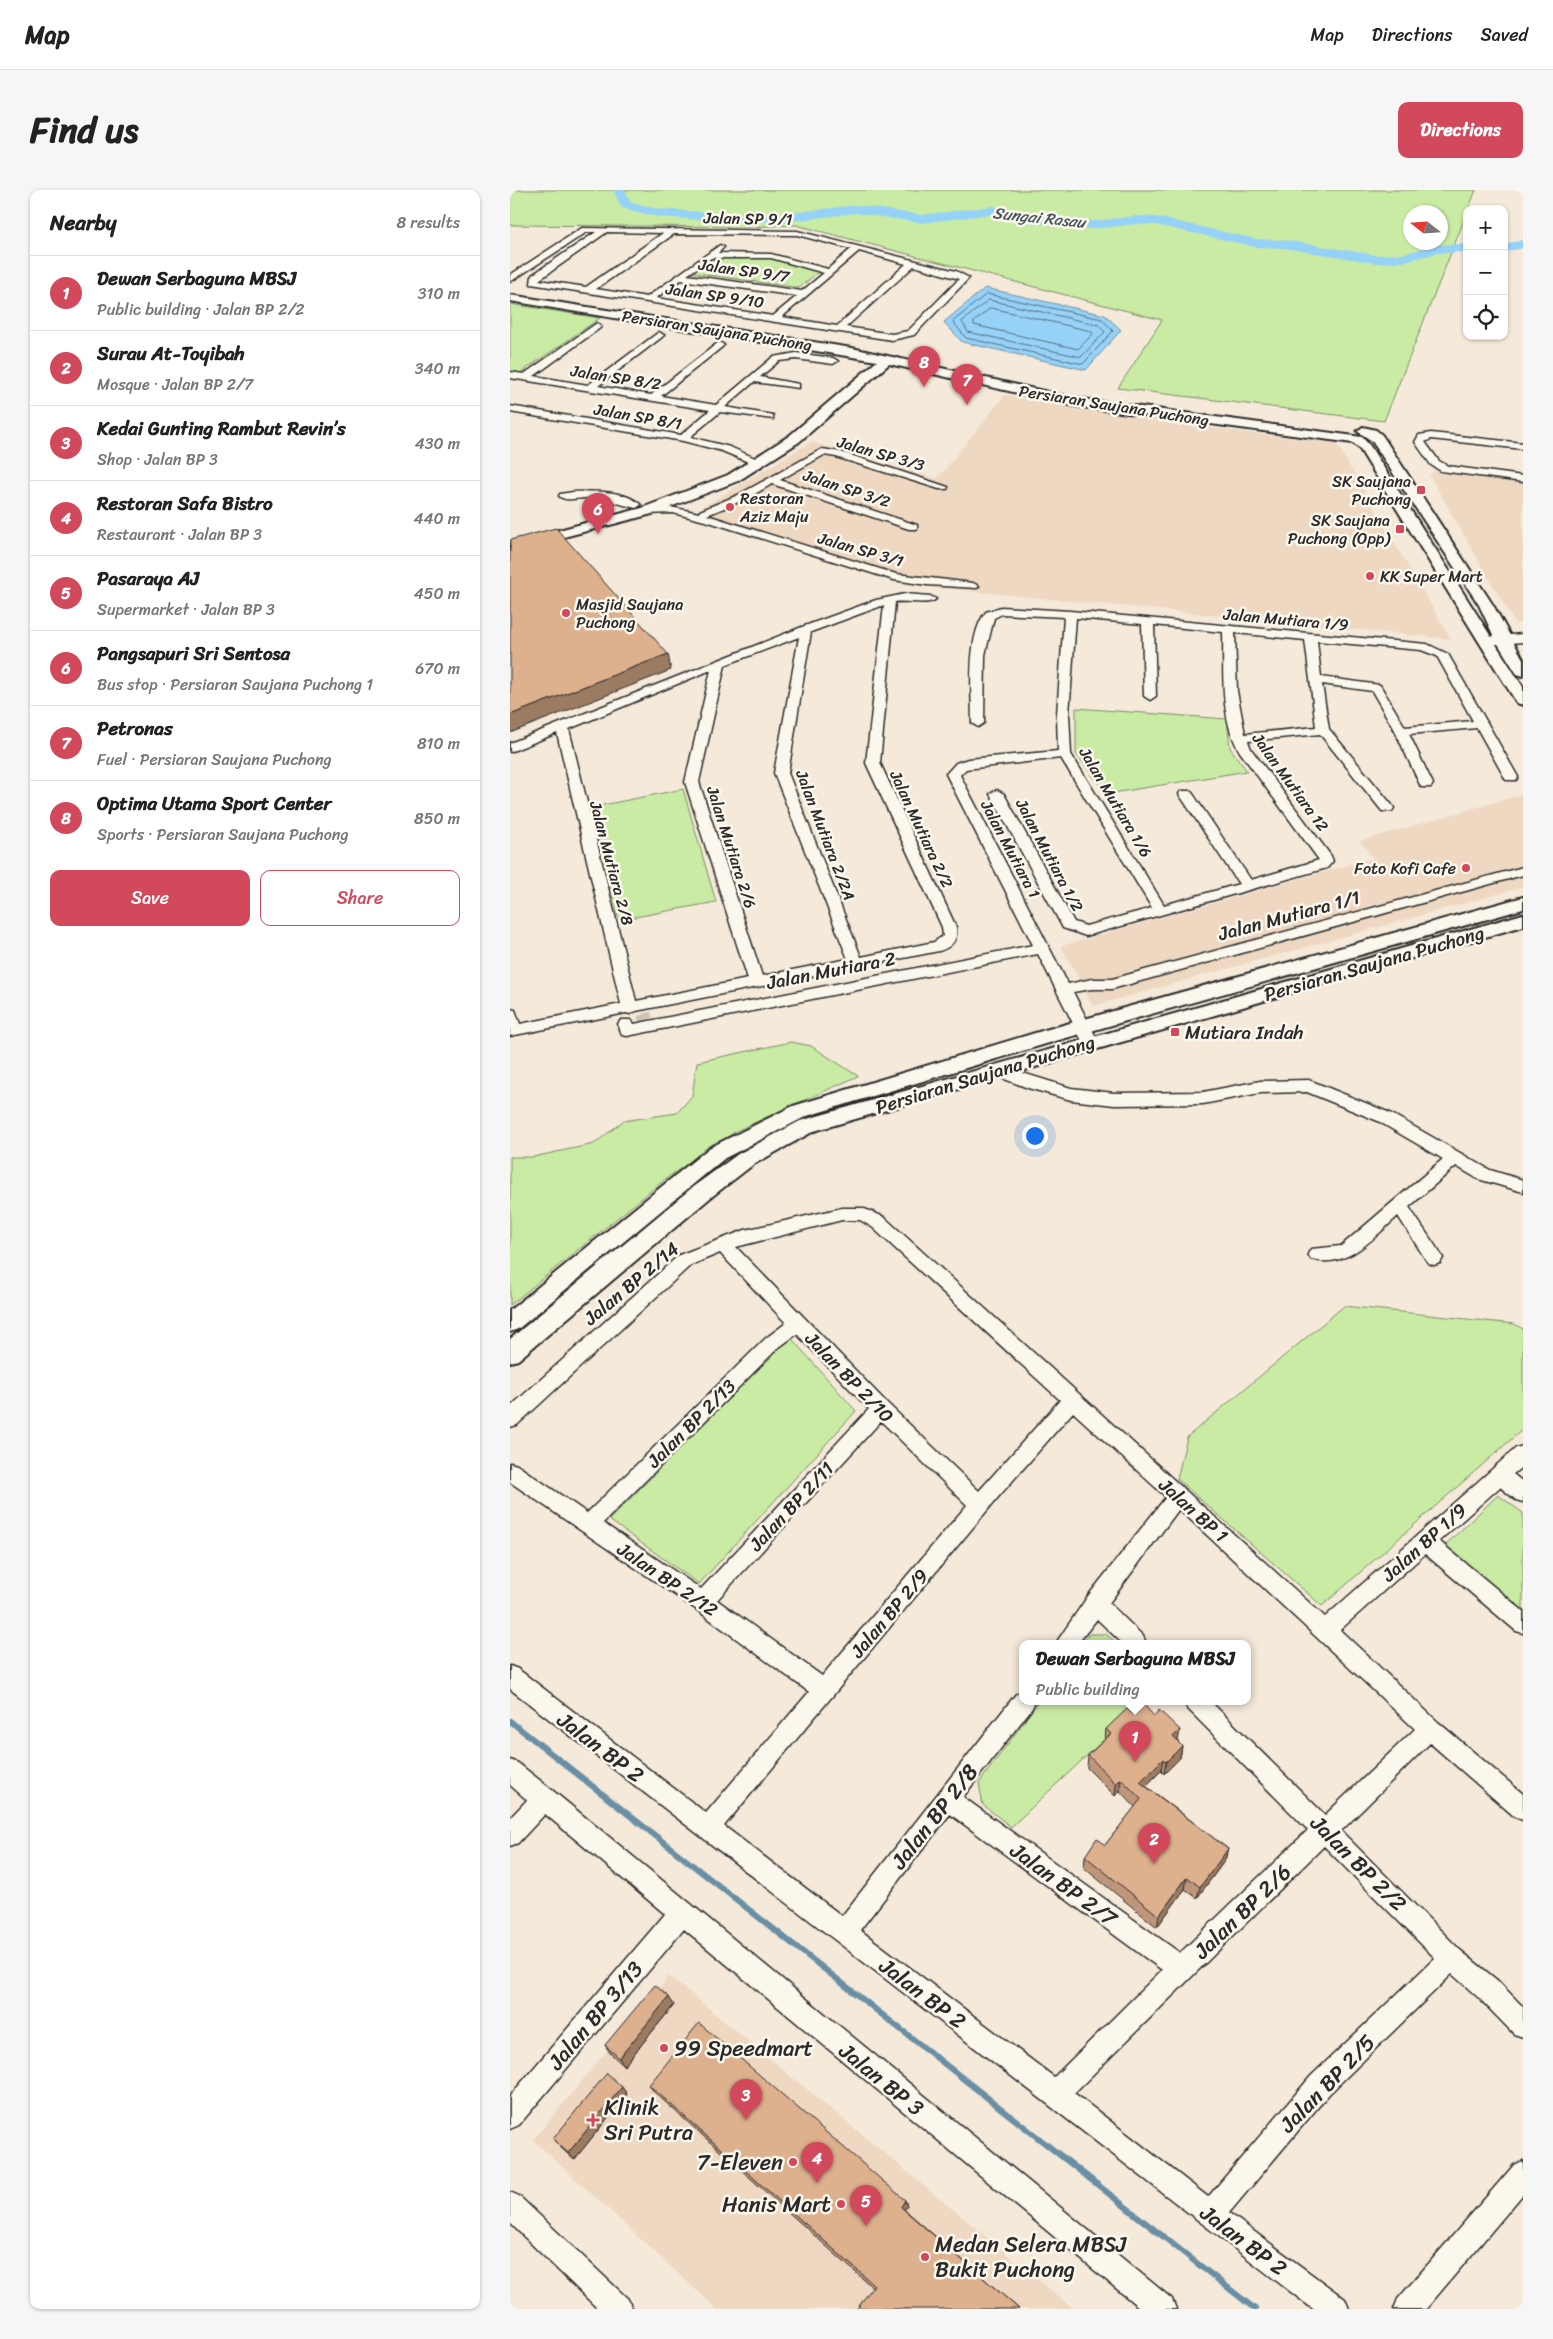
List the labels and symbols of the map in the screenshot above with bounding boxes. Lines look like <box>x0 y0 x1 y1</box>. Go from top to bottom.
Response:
water label: Sungai Rasau <box>991 198 1089 237</box>
street label: Jalan SP 9/1 <box>702 203 793 234</box>
north arrow <box>1403 205 1448 250</box>
street label: Jalan SP 9/7 <box>696 250 792 291</box>
street label: Jalan SP 9/10 <box>663 274 766 317</box>
street label: Persiaran Saujana Puchong <box>620 301 814 360</box>
pin: 8 <box>908 346 940 387</box>
street label: Jalan SP 8/2 <box>568 356 663 399</box>
pin: 7 <box>951 364 983 405</box>
street label: Persiaran Saujana Puchong <box>1017 376 1211 435</box>
street label: Jalan SP 8/1 <box>591 394 684 438</box>
street label: Jalan SP 3/3 <box>833 427 928 480</box>
street label: Jalan SP 3/2 <box>798 460 894 516</box>
place label: SK Saujana Puchong <box>1332 467 1411 514</box>
place label: Restoran Aziz Maju <box>739 484 809 531</box>
marker: SK Saujana Puchong <box>1415 484 1427 496</box>
pin: 6 <box>582 493 614 534</box>
marker: Restoran Aziz Maju <box>724 501 736 513</box>
place label: SK Saujana Puchong (Opp) <box>1288 506 1391 553</box>
street label: Jalan SP 3/1 <box>814 523 907 576</box>
marker: SK Saujana Puchong (Opp) <box>1394 523 1406 535</box>
place label: KK Super Mart <box>1380 562 1483 591</box>
marker: KK Super Mart <box>1364 570 1376 582</box>
place label: Masjid Saujana Puchong <box>576 590 683 637</box>
street label: Jalan Mutiara 1/9 <box>1221 599 1350 639</box>
marker: Masjid Saujana Puchong <box>560 607 572 619</box>
street label: Jalan Mutiara 12 <box>1244 726 1337 838</box>
street label: Jalan Mutiara 1/6 <box>1071 740 1160 863</box>
street label: Jalan Mutiara 2/2A <box>787 765 864 905</box>
street label: Jalan Mutiara 2/2 <box>881 765 962 893</box>
street label: Jalan Mutiara 2/6 <box>698 781 765 912</box>
street label: Jalan Mutiara 1/2 <box>1007 792 1092 917</box>
street label: Jalan Mutiara 1 <box>972 794 1049 904</box>
street label: Jalan Mutiara 2/8 <box>581 797 642 929</box>
place label: Foto Kofi Cafe <box>1354 854 1456 883</box>
marker: Foto Kofi Cafe <box>1460 862 1472 874</box>
street label: Jalan Mutiara 1/1 <box>1214 881 1364 951</box>
street label: Persiaran Saujana Puchong <box>1260 916 1489 1011</box>
street label: Jalan Mutiara 2 <box>763 942 898 999</box>
place label: Mutiara Indah <box>1185 1016 1303 1049</box>
street label: Persiaran Saujana Puchong <box>871 1025 1099 1124</box>
marker: Mutiara Indah <box>1169 1026 1181 1038</box>
your location <box>1022 1123 1048 1149</box>
street label: Jalan BP 2/14 <box>575 1233 687 1334</box>
street label: Jalan BP 2/10 <box>796 1323 902 1431</box>
street label: Jalan BP 2/13 <box>638 1370 744 1477</box>
street label: Jalan BP 2/11 <box>740 1454 842 1560</box>
street label: Jalan BP 1 <box>1150 1469 1236 1551</box>
street label: Jalan BP 1/9 <box>1373 1495 1475 1591</box>
street label: Jalan BP 2/12 <box>610 1533 725 1626</box>
street label: Jalan BP 2/9 <box>841 1561 937 1666</box>
street label: Jalan BP 2 <box>548 1701 653 1794</box>
pin: 1 <box>1119 1721 1151 1762</box>
street label: Jalan BP 2/8 <box>880 1755 988 1879</box>
street label: Jalan BP 2/2 <box>1300 1805 1417 1922</box>
pin: 2 <box>1138 1823 1170 1864</box>
street label: Jalan BP 2/7 <box>1001 1831 1127 1938</box>
street label: Jalan BP 2/6 <box>1183 1854 1301 1969</box>
street label: Jalan BP 2 <box>870 1947 975 2040</box>
street label: Jalan BP 3/13 <box>537 1952 653 2080</box>
street label: Jalan BP 2/5 <box>1269 2025 1385 2143</box>
place label: 99 Speedmart <box>674 2029 813 2068</box>
street label: Jalan BP 3 <box>829 2032 933 2126</box>
marker: 99 Speedmart <box>658 2042 670 2054</box>
pin: 3 <box>730 2079 762 2120</box>
place label: Klinik Sri Putra <box>604 2088 693 2152</box>
marker: Klinik Sri Putra <box>586 2113 600 2127</box>
pin: 4 <box>801 2142 833 2183</box>
place label: 7-Eleven <box>697 2143 783 2182</box>
marker: 7-Eleven <box>787 2156 799 2168</box>
place label: Hanis Mart <box>722 2185 831 2224</box>
pin: 5 <box>850 2185 882 2226</box>
street label: Jalan BP 2 <box>1191 2194 1296 2287</box>
marker: Hanis Mart <box>835 2198 847 2210</box>
place label: Medan Selera MBSJ Bukit Puchong <box>935 2225 1127 2289</box>
marker: Medan Selera MBSJ Bukit Puchong <box>919 2251 931 2263</box>

